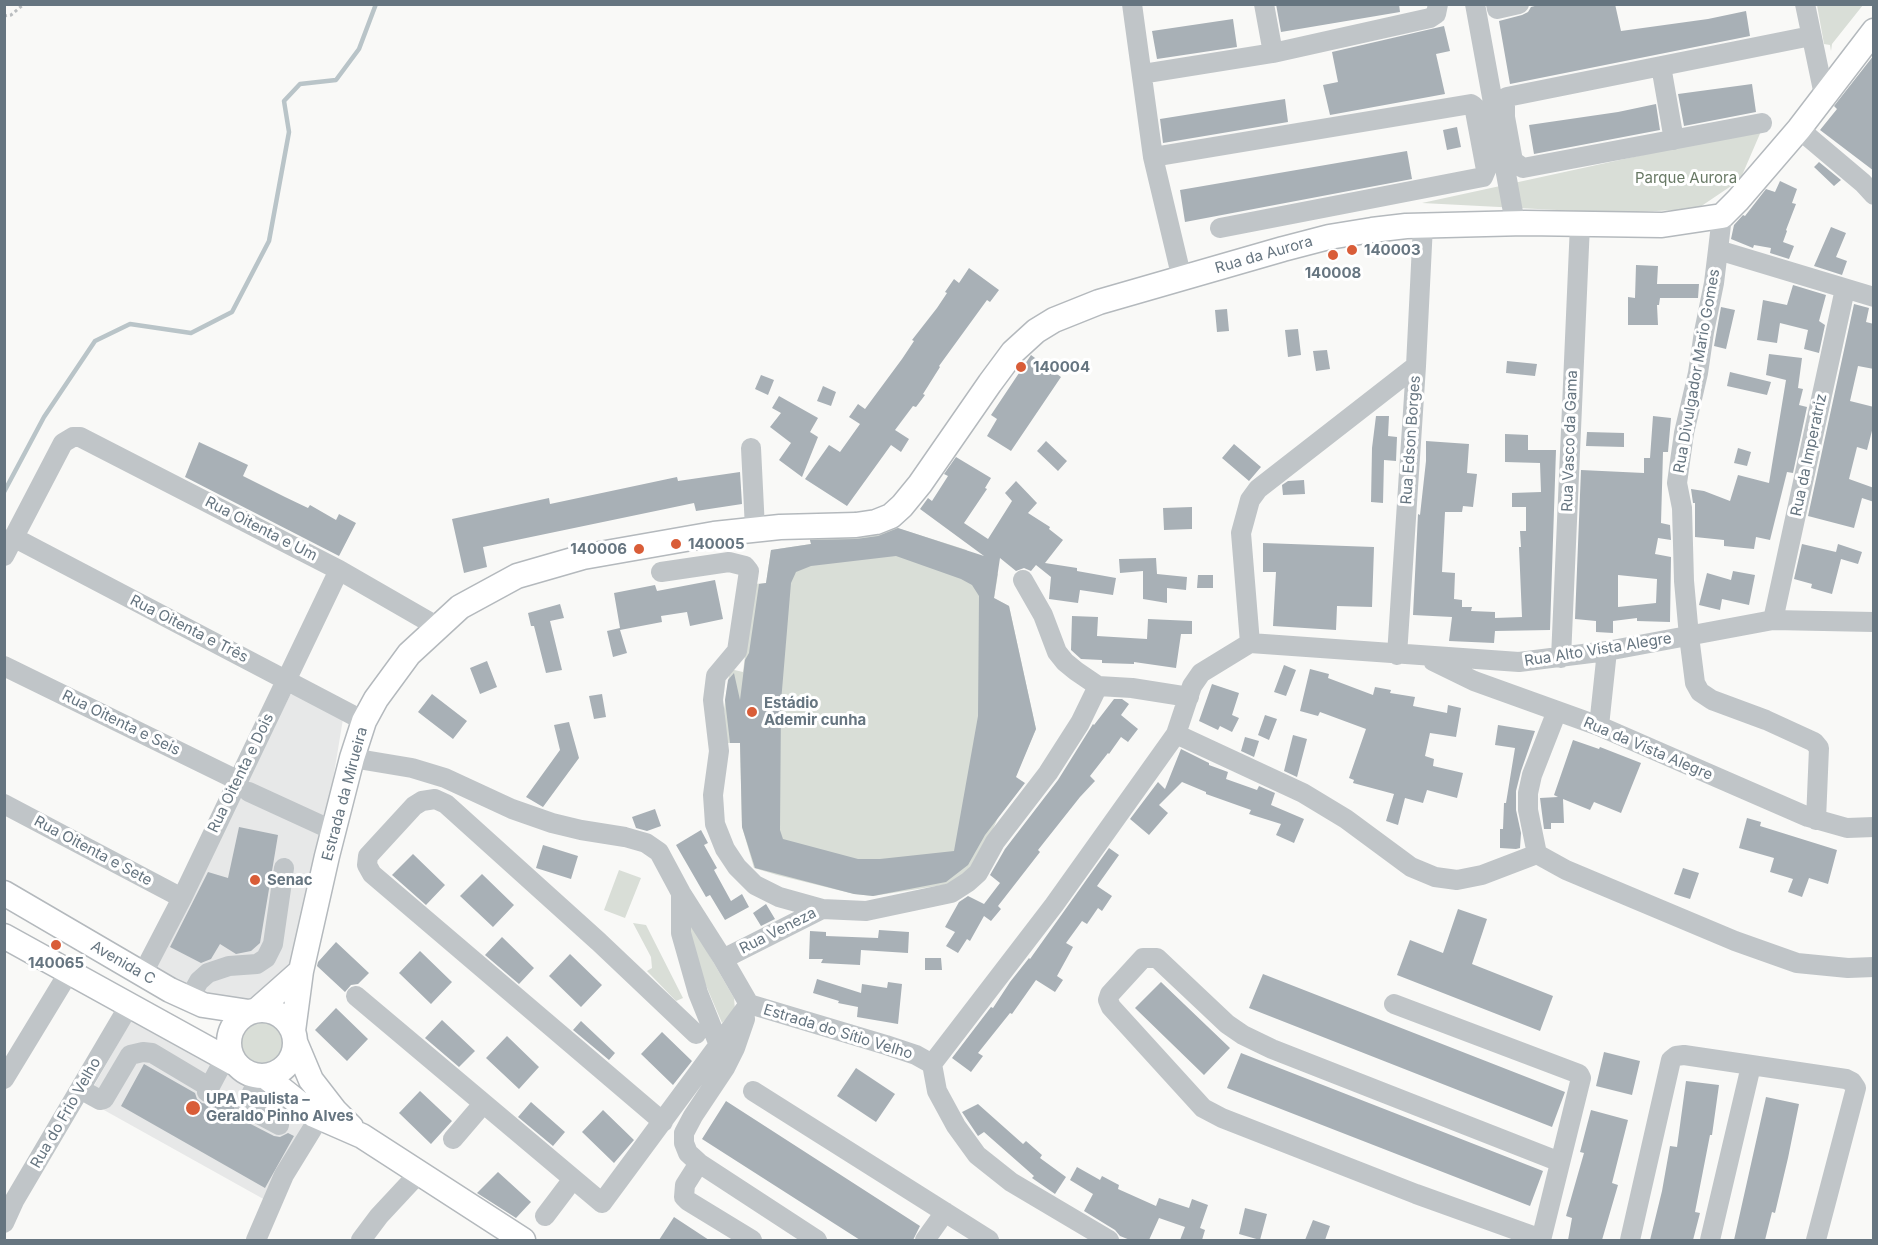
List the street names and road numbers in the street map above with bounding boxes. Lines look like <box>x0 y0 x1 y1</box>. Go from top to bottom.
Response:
street label: Rua da Aurora <box>1213 232 1315 278</box>
street label: Rua Divulgador Mario Gomes <box>1670 268 1724 474</box>
street label: Rua Vasco da Gama <box>1559 370 1581 512</box>
street label: Rua Edson Borges <box>1398 375 1424 505</box>
street label: Rua da Imperatriz <box>1787 392 1831 518</box>
street label: Rua Oitenta e Um <box>202 493 320 565</box>
street label: Rua Oitenta e Três <box>127 591 251 667</box>
street label: Rua Alto Vista Alegre <box>1523 629 1673 671</box>
street label: Rua Oitenta e Seis <box>59 687 183 759</box>
street label: Rua Oitenta e Dois <box>204 710 278 836</box>
street label: Rua da Vista Alegre <box>1581 714 1715 784</box>
street label: Estrada da Mirueira <box>318 725 372 863</box>
street label: Rua Oitenta e Sete <box>31 812 155 890</box>
street label: Rua Veneza <box>737 904 819 958</box>
street label: Avenida C <box>88 937 158 989</box>
street label: Estrada do Sítio Velho <box>761 1001 915 1063</box>
street label: Rua do Frio Velho <box>27 1055 105 1171</box>

